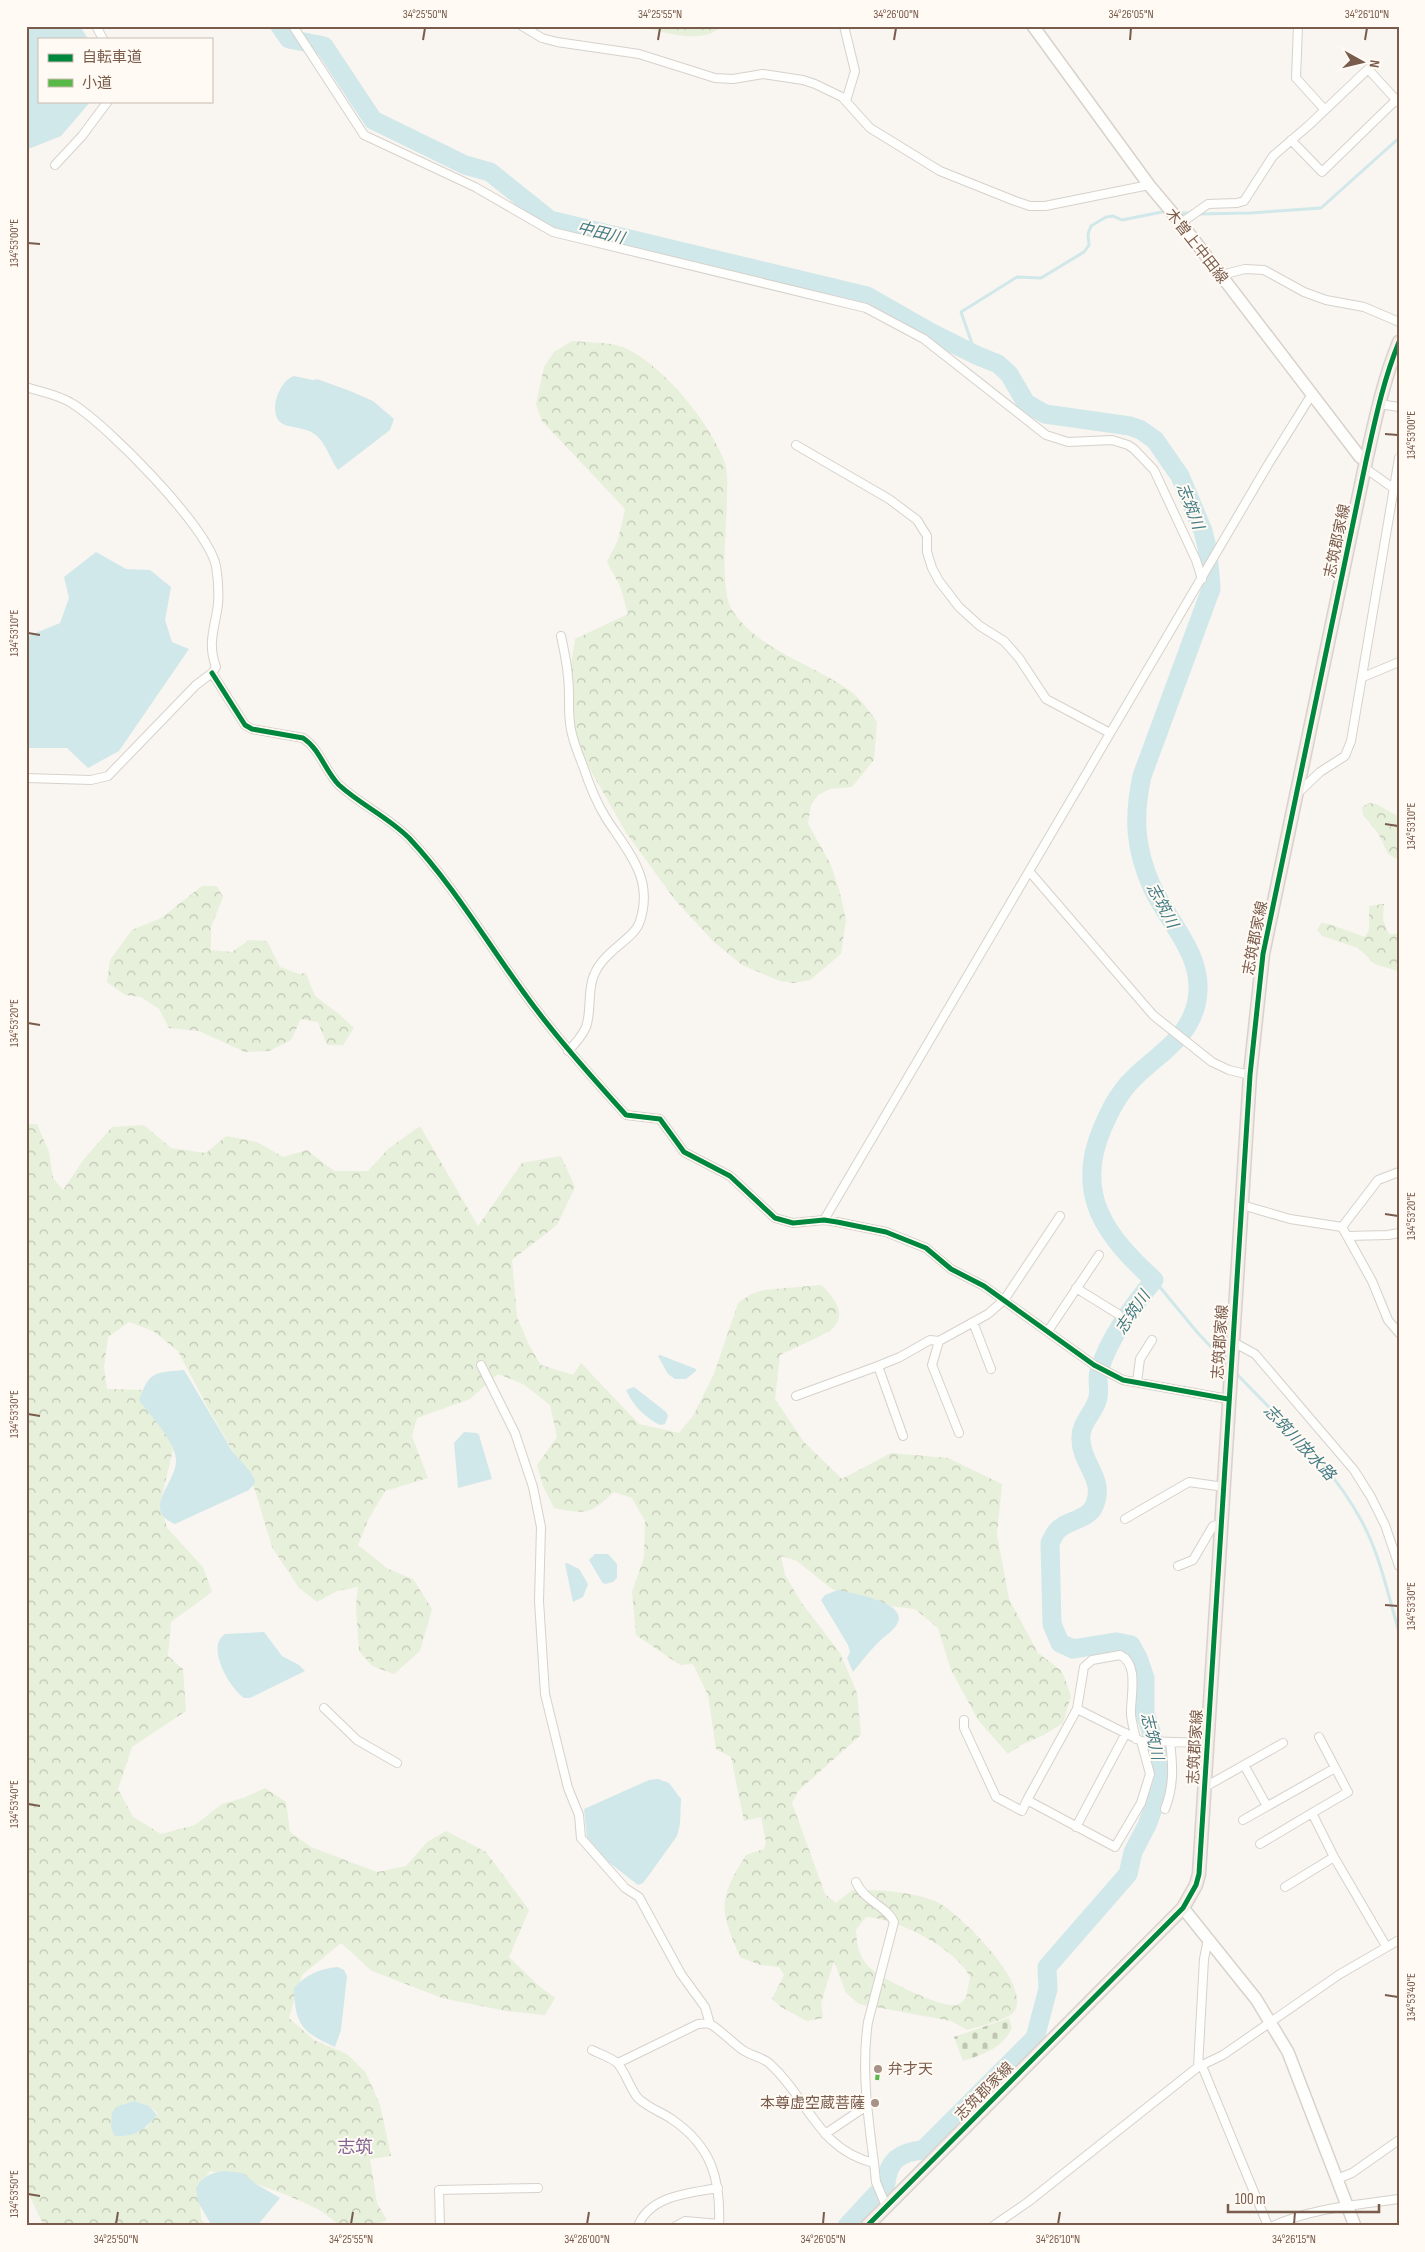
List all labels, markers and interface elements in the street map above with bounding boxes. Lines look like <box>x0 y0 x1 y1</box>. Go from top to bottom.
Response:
text: 34°25'50"N <box>403 7 447 22</box>
text: 34°25'55"N <box>638 7 682 22</box>
text: 34°26'00"N <box>873 7 919 22</box>
text: 34°26'05"N <box>1108 7 1154 22</box>
text: 34°26'10"N <box>1345 7 1389 22</box>
legend <box>38 38 212 102</box>
north arrow <box>1338 38 1388 88</box>
text: 自転車道 <box>82 48 142 67</box>
text: N <box>1365 59 1383 69</box>
text: 小道 <box>82 74 112 93</box>
street label: 木曽上中田線 <box>1161 205 1232 288</box>
water label: 中田川 <box>575 218 628 249</box>
text: 134°53'00"E <box>7 219 22 267</box>
text: 134°53'00"E <box>1404 411 1419 459</box>
water label: 志筑川 <box>1172 481 1208 534</box>
street label: 志筑郡家線 <box>1320 502 1355 580</box>
text: 134°53'10"E <box>7 609 22 657</box>
text: 134°53'10"E <box>1404 802 1419 850</box>
water label: 志筑川 <box>1142 880 1182 933</box>
street label: 志筑郡家線 <box>1239 899 1272 977</box>
text: 134°53'20"E <box>7 999 22 1047</box>
text: 134°53'20"E <box>1404 1192 1419 1240</box>
water label: 志筑川 <box>1112 1286 1156 1338</box>
street label: 志筑郡家線 <box>1208 1304 1233 1380</box>
text: 134°53'30"E <box>7 1390 22 1438</box>
water label: 志筑川放水路 <box>1259 1401 1340 1486</box>
text: 134°53'30"E <box>1404 1582 1419 1630</box>
street label: 志筑郡家線 <box>1184 1709 1207 1785</box>
water label: 志筑川 <box>1137 1711 1167 1764</box>
text: 134°53'40"E <box>7 1780 22 1828</box>
text: 134°53'40"E <box>1404 1973 1419 2021</box>
street label: 志筑郡家線 <box>951 2058 1018 2125</box>
place label: 弁才天 <box>888 2060 933 2079</box>
marker: 弁才天 <box>872 2063 884 2075</box>
place label: 本尊虚空蔵菩薩 <box>760 2094 865 2113</box>
marker: 本尊虚空蔵菩薩 <box>869 2097 881 2109</box>
district label: 志筑 <box>337 2137 373 2158</box>
text: 134°53'50"E <box>7 2170 22 2218</box>
scale bar <box>1228 2182 1379 2214</box>
text: 100 m <box>1235 2190 1266 2209</box>
text: 34°25'50"N <box>94 2232 138 2247</box>
text: 34°25'55"N <box>329 2232 373 2247</box>
text: 34°26'00"N <box>564 2232 610 2247</box>
text: 34°26'05"N <box>800 2232 846 2247</box>
text: 34°26'10"N <box>1036 2232 1080 2247</box>
text: 34°26'15"N <box>1272 2232 1316 2247</box>

